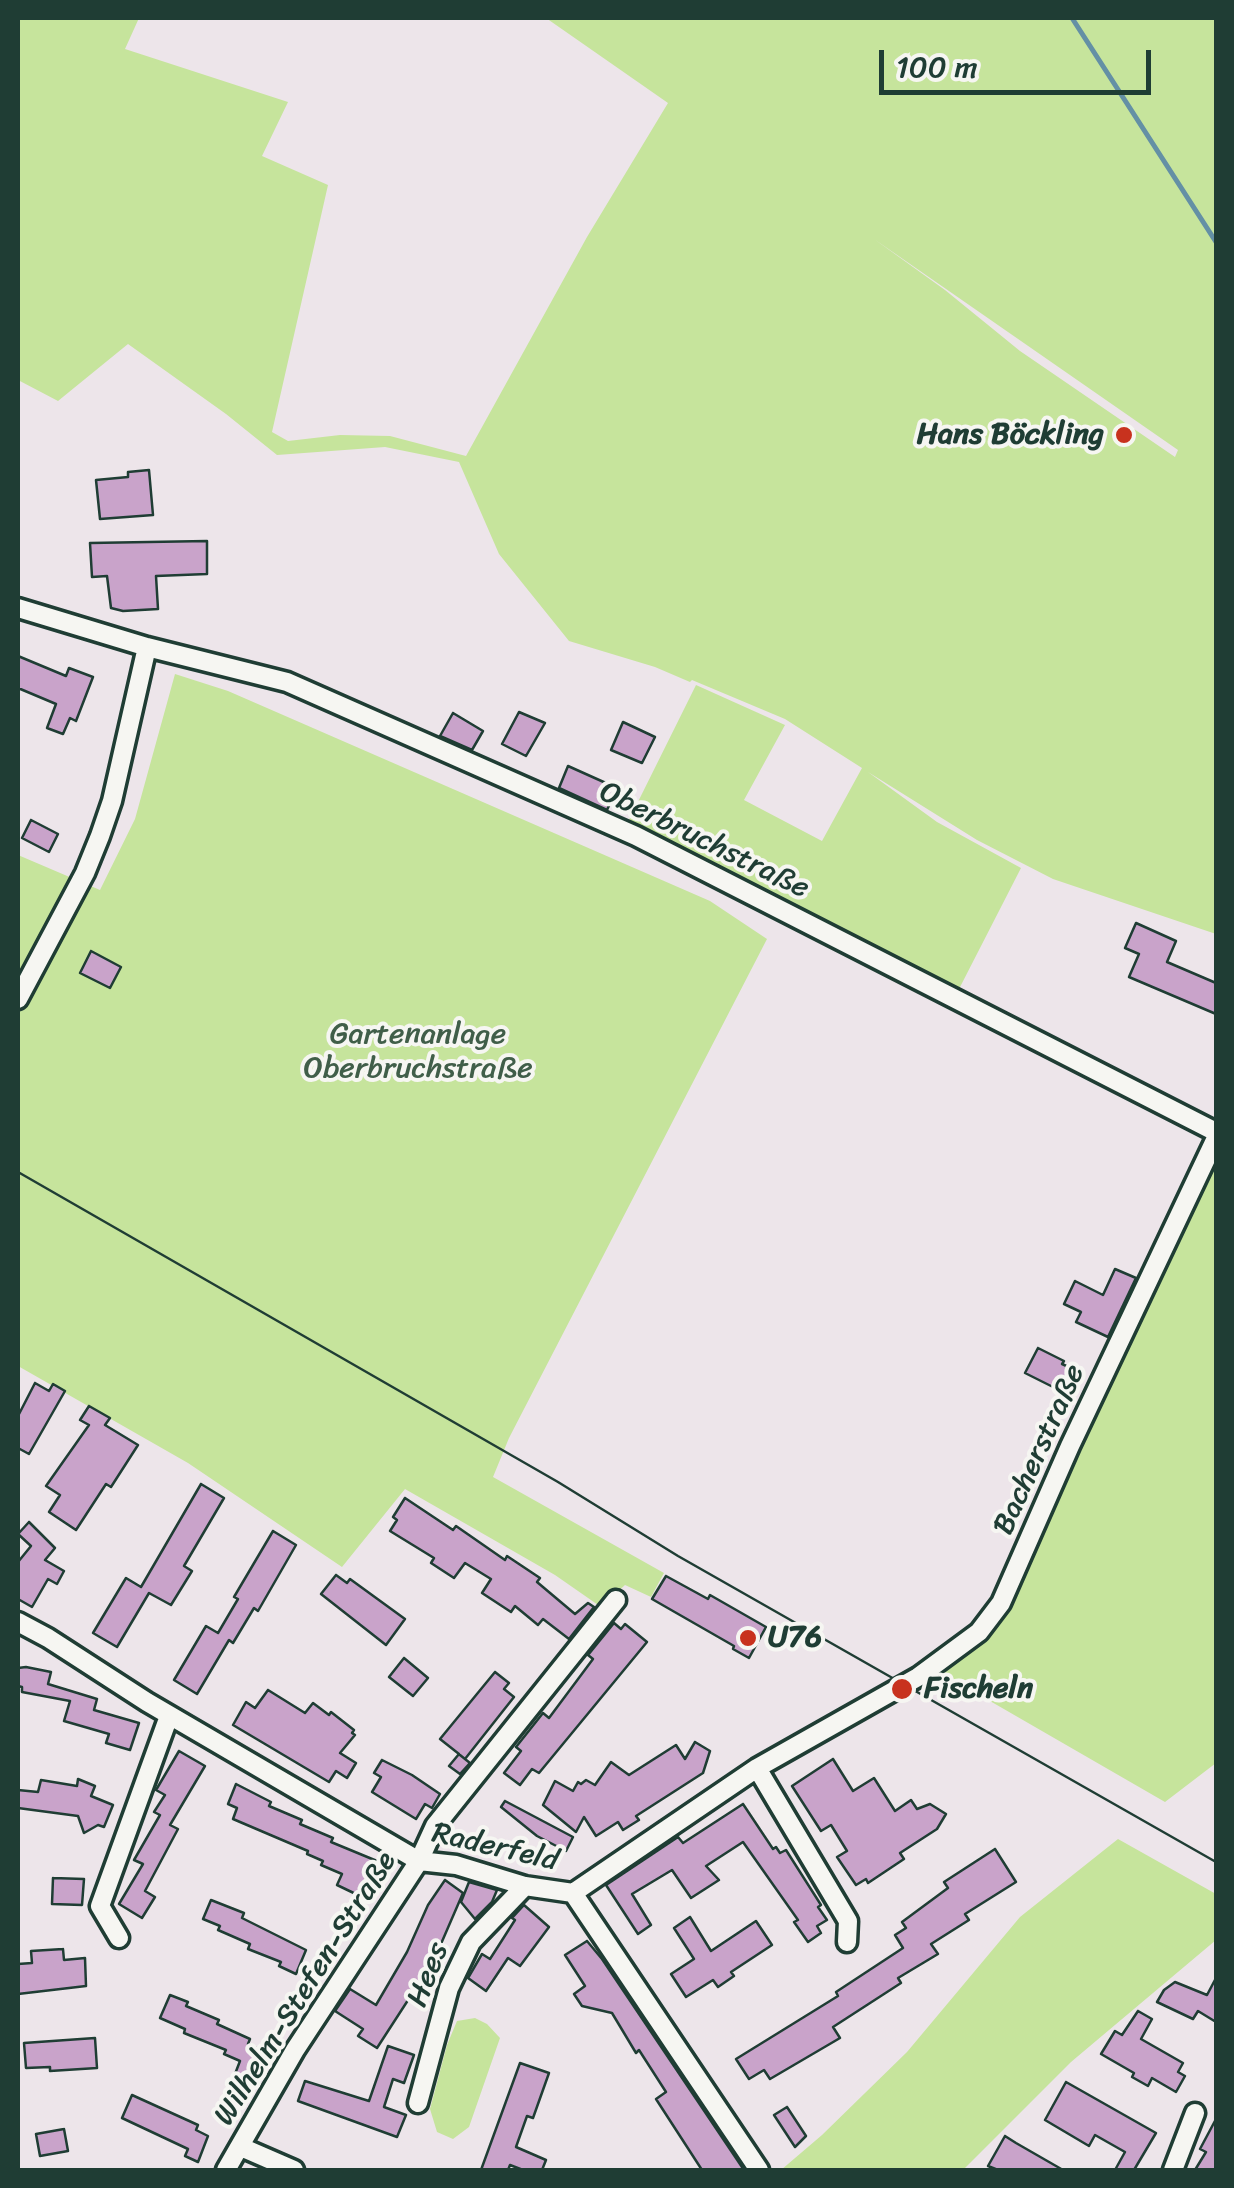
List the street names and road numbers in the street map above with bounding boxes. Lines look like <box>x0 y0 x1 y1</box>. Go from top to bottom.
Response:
street label: Oberbruchstraße <box>593 775 815 907</box>
street label: Bacherstraße <box>986 1359 1094 1541</box>
street label: Raderfeld <box>428 1816 562 1880</box>
street label: Wilhelm-Stefen-Straße <box>207 1845 405 2133</box>
street label: Hees <box>400 1938 458 2012</box>

